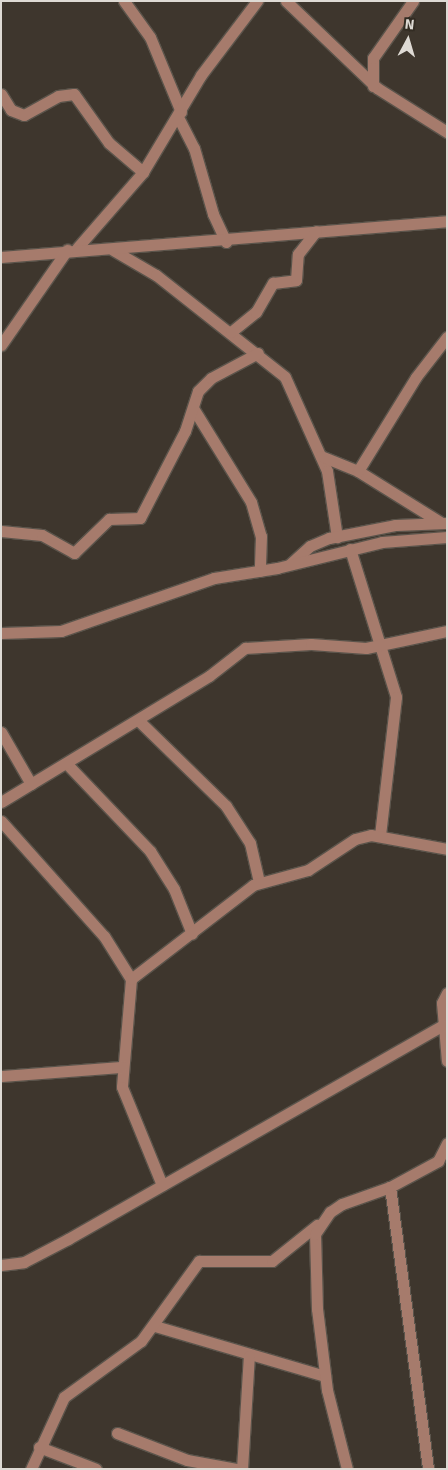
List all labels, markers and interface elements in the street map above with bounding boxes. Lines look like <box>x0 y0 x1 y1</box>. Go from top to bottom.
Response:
north arrow <box>383 15 433 65</box>
text: N <box>404 16 415 34</box>

